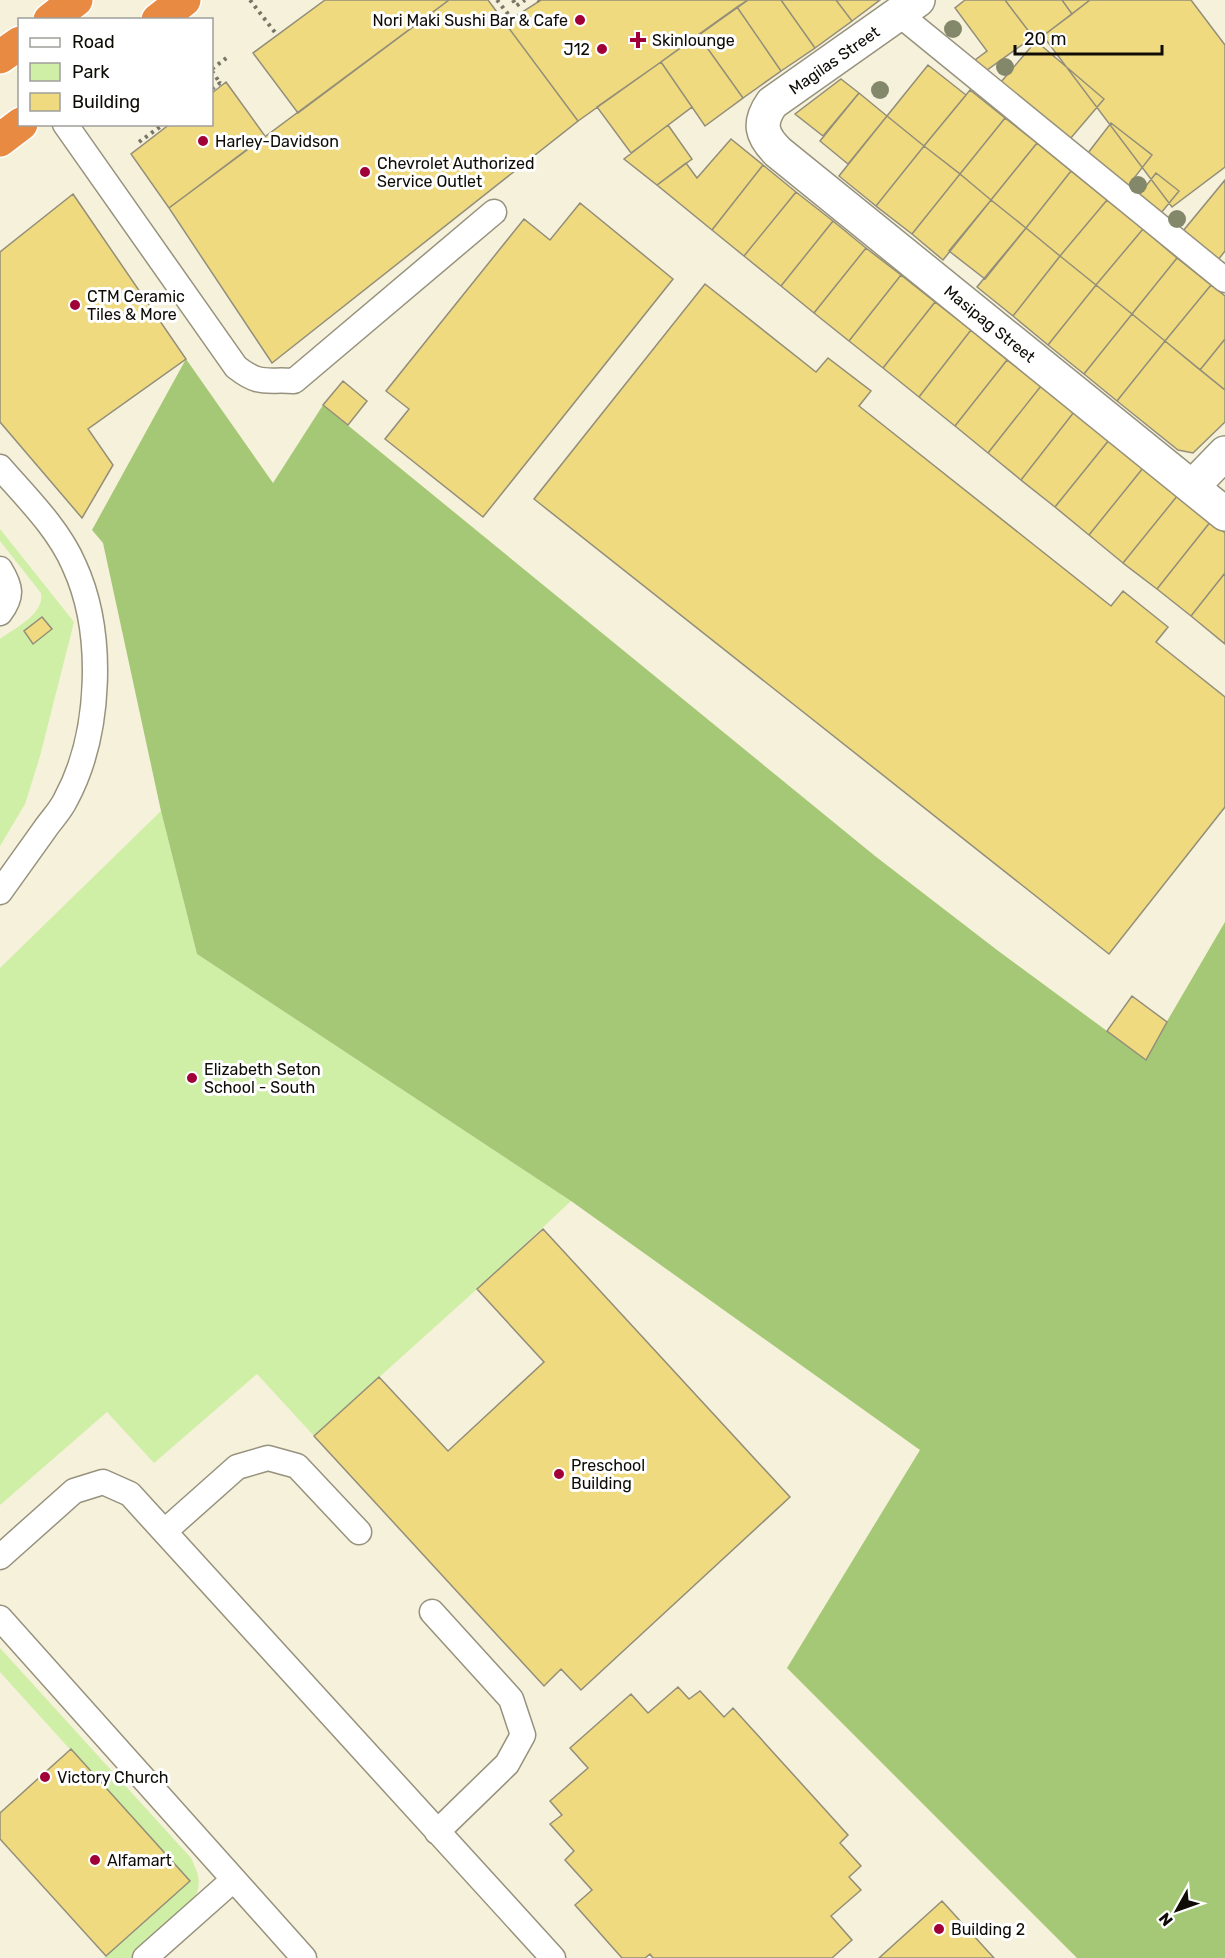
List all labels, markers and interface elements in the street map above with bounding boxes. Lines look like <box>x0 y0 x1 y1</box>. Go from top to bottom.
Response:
place label: Nori Maki Sushi Bar & Cafe <box>372 11 568 30</box>
marker: Nori Maki Sushi Bar & Cafe <box>573 13 587 27</box>
legend <box>18 18 213 126</box>
scale bar <box>1015 18 1162 56</box>
street label: Magilas Street <box>785 22 883 99</box>
text: 20 m <box>1024 28 1066 50</box>
text: Road <box>72 31 115 53</box>
marker: Skinlounge <box>629 31 647 49</box>
place label: Skinlounge <box>652 31 735 50</box>
place label: J12 <box>564 40 590 59</box>
marker: J12 <box>595 42 609 56</box>
text: Park <box>72 61 110 83</box>
text: Building <box>72 91 140 113</box>
place label: Harley-Davidson <box>215 132 339 151</box>
marker: Harley-Davidson <box>196 134 210 148</box>
place label: Chevrolet Authorized Service Outlet <box>377 154 535 191</box>
marker: Chevrolet Authorized Service Outlet <box>358 165 372 179</box>
street label: Masipag Street <box>940 281 1039 367</box>
place label: CTM Ceramic Tiles & More <box>87 287 185 324</box>
marker: CTM Ceramic Tiles & More <box>68 298 82 312</box>
place label: Elizabeth Seton School - South <box>204 1060 321 1097</box>
marker: Elizabeth Seton School - South <box>185 1071 199 1085</box>
place label: Preschool Building <box>571 1456 645 1493</box>
marker: Preschool Building <box>552 1467 566 1481</box>
place label: Victory Church <box>57 1768 169 1787</box>
marker: Victory Church <box>38 1770 52 1784</box>
place label: Alfamart <box>107 1851 172 1870</box>
marker: Alfamart <box>88 1853 102 1867</box>
north arrow <box>1147 1880 1207 1940</box>
text: N <box>1155 1909 1177 1930</box>
place label: Building 2 <box>951 1920 1025 1939</box>
marker: Building 2 <box>932 1922 946 1936</box>

